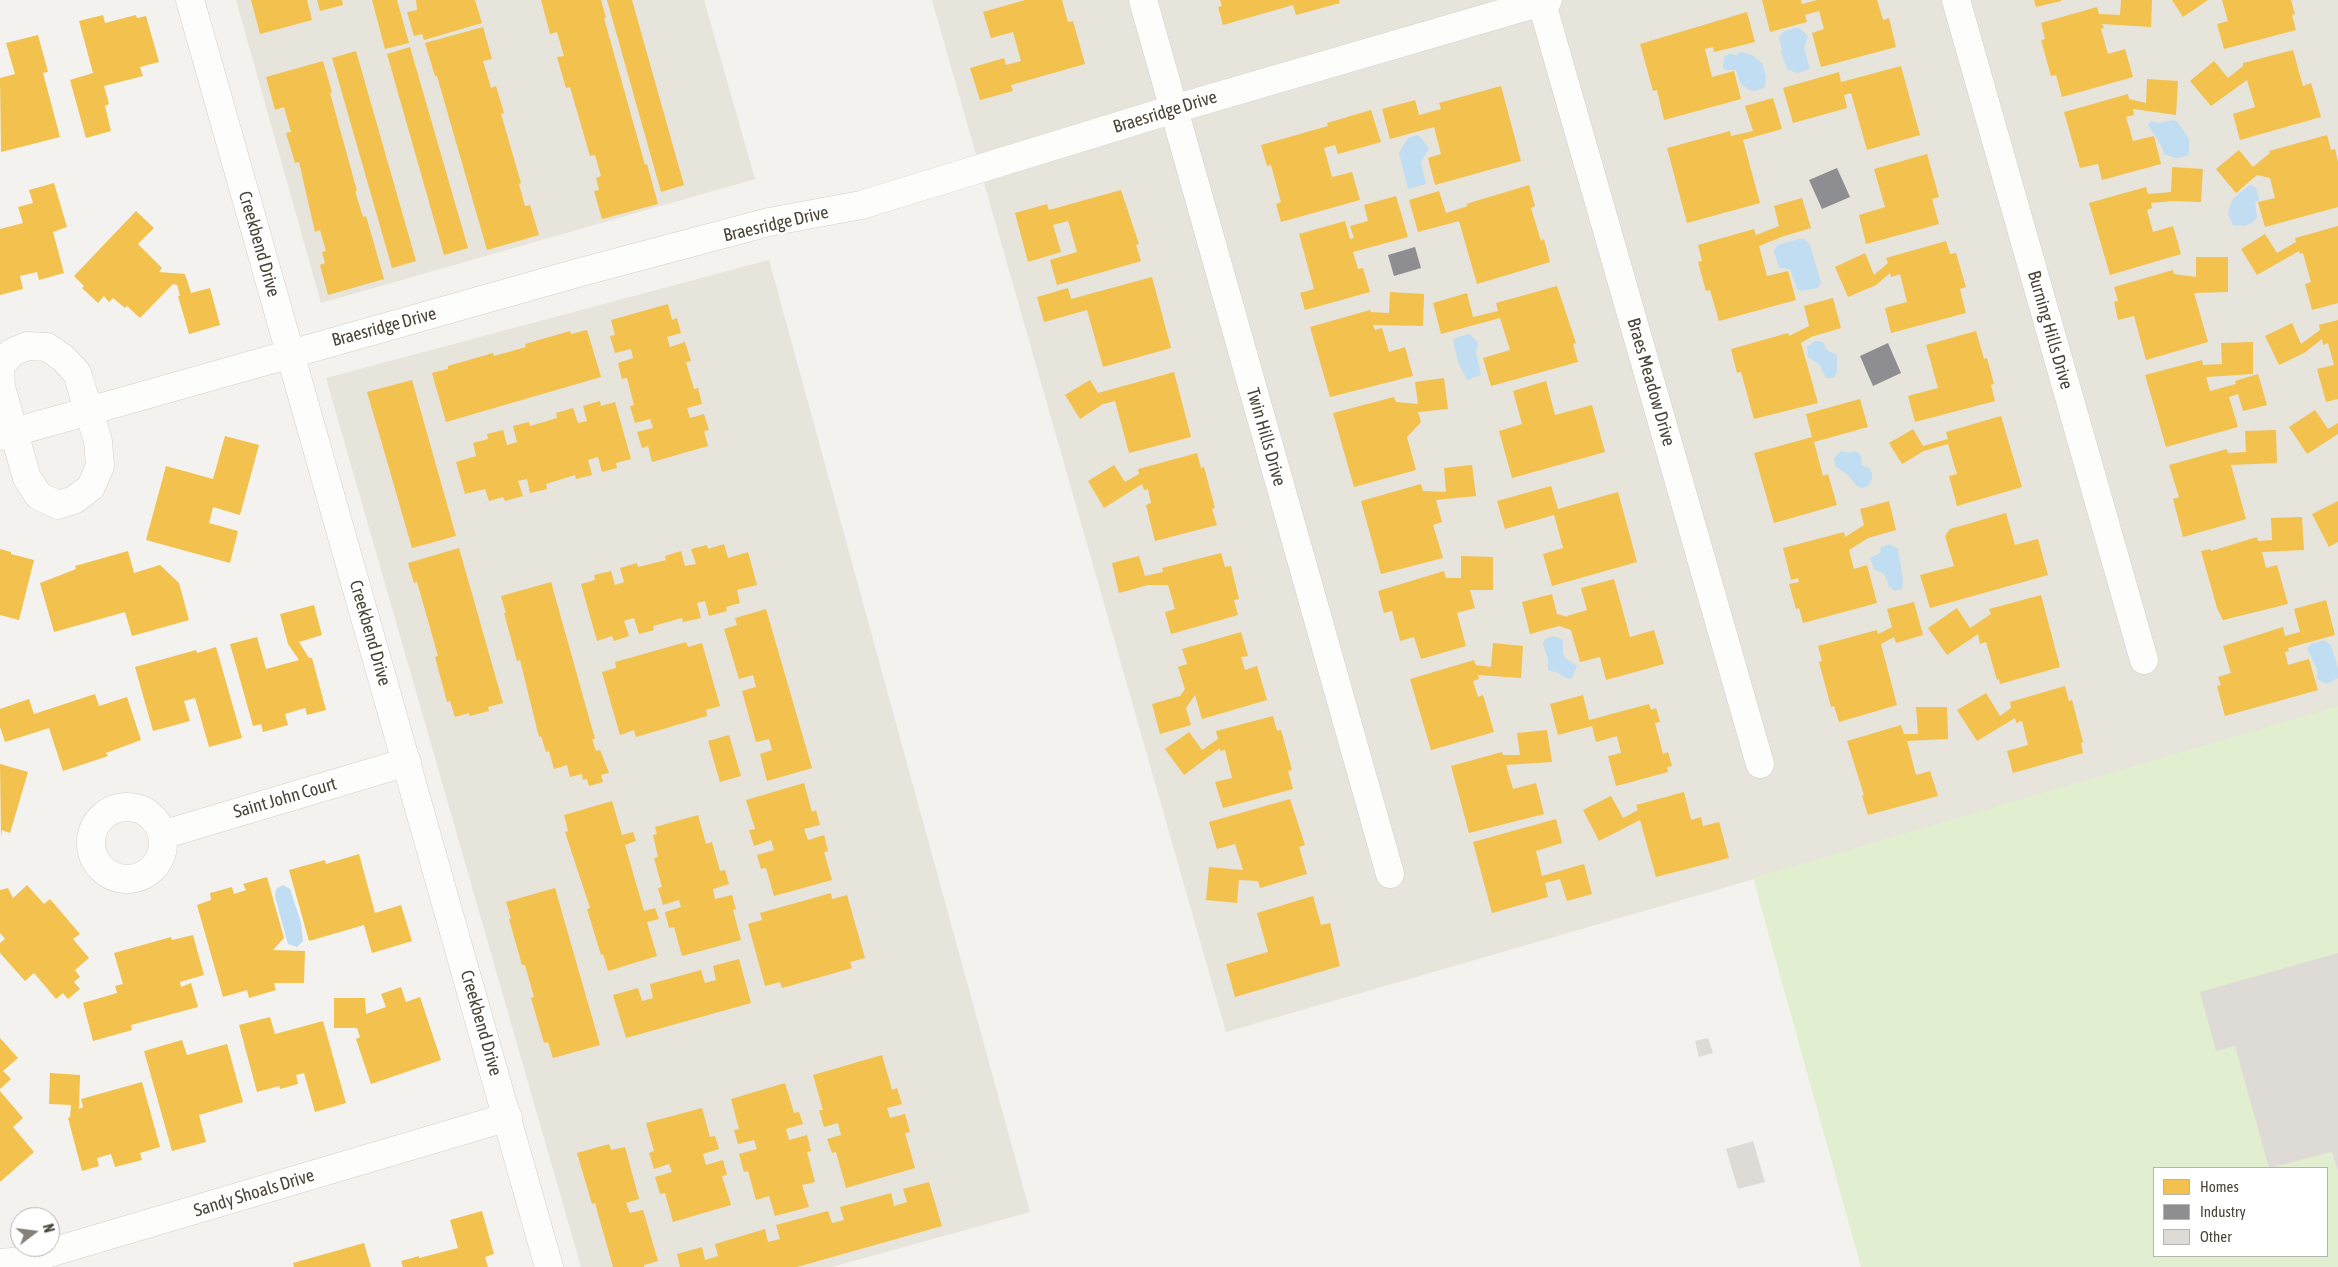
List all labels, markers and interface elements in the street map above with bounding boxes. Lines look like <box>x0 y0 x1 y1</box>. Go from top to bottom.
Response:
street label: Braesridge Drive <box>1111 86 1219 138</box>
street label: Creekbend Drive <box>234 189 284 299</box>
street label: Braesridge Drive <box>721 201 831 247</box>
street label: Burning Hills Drive <box>2023 268 2077 392</box>
street label: Braesridge Drive <box>329 303 439 351</box>
street label: Braes Meadow Drive <box>1622 315 1680 449</box>
street label: Twin Hills Drive <box>1242 385 1290 489</box>
street label: Creekbend Drive <box>345 578 395 688</box>
street label: Saint John Court <box>231 773 339 823</box>
street label: Creekbend Drive <box>456 968 506 1078</box>
street label: Sandy Shoals Drive <box>191 1164 317 1222</box>
legend <box>2153 1167 2328 1257</box>
text: Homes <box>2200 1178 2239 1195</box>
text: Industry <box>2200 1203 2246 1220</box>
north arrow <box>10 1207 60 1257</box>
text: N <box>40 1222 57 1234</box>
text: Other <box>2200 1228 2232 1245</box>

